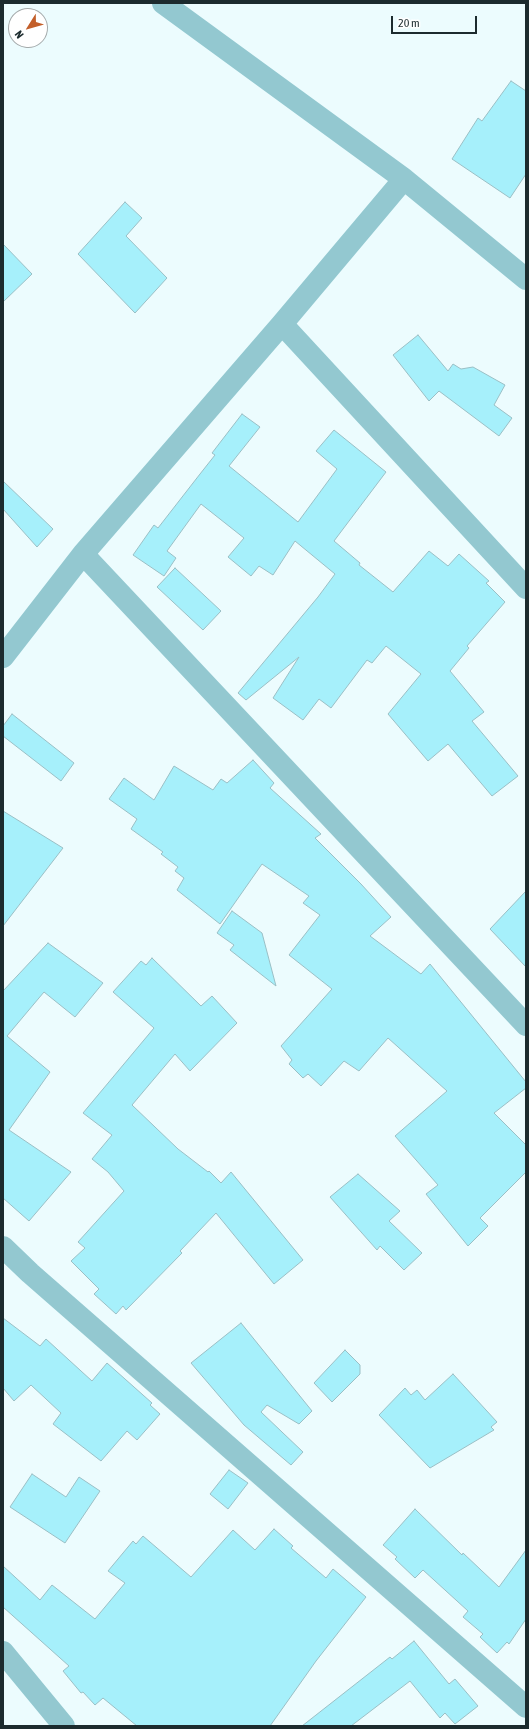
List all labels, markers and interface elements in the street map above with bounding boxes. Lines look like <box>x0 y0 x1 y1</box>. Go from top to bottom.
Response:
north arrow <box>8 8 48 48</box>
scale bar <box>393 8 479 34</box>
text: 20 m <box>398 16 420 30</box>
text: N <box>12 28 26 41</box>

